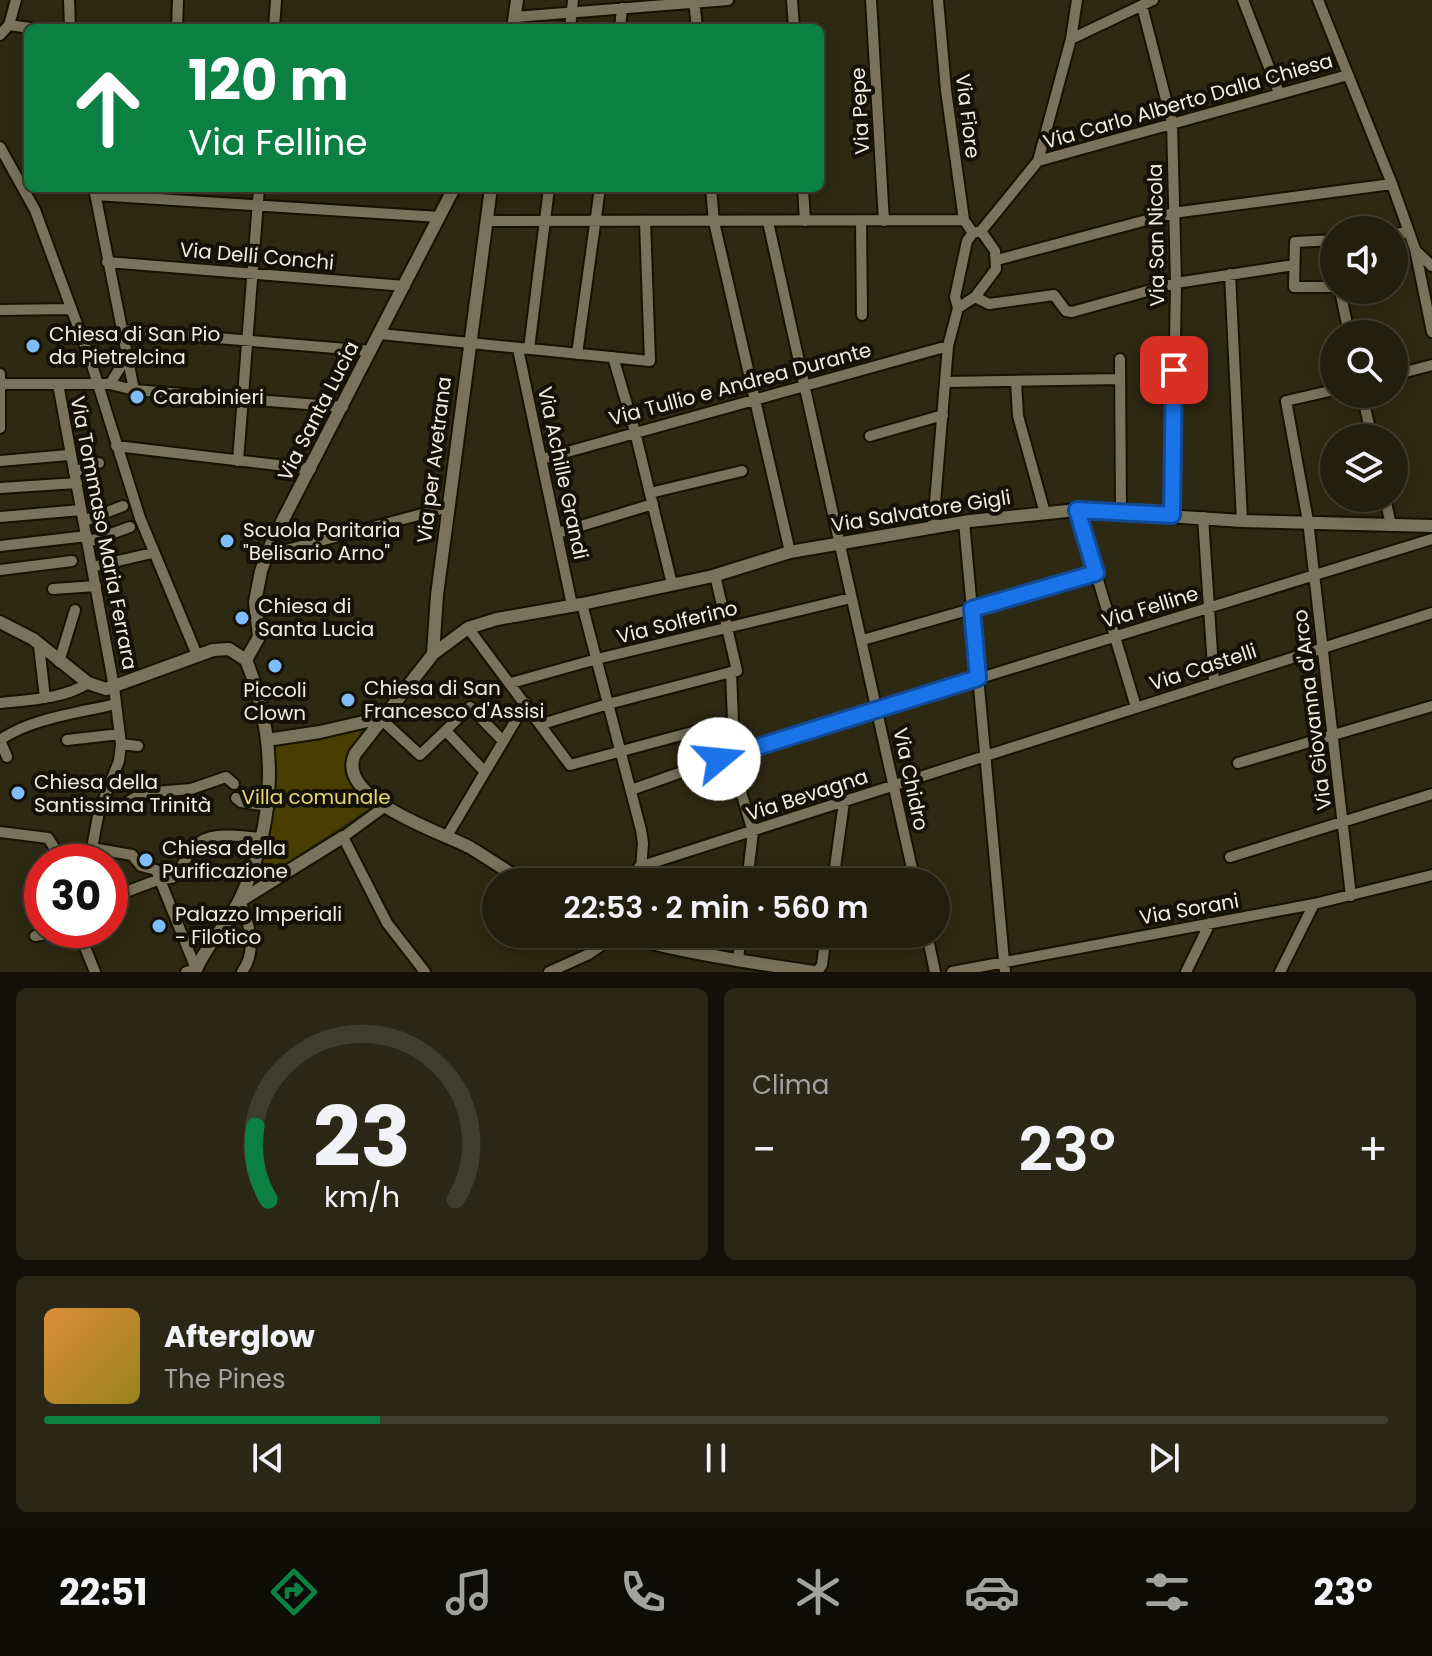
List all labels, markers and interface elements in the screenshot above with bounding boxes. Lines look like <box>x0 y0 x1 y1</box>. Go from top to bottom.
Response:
text: 120 m <box>188 41 349 120</box>
street label: Via Carlo Alberto Dalla Chiesa <box>1040 46 1336 156</box>
icon: ahead <box>56 56 160 160</box>
street label: Via Pepe <box>844 67 876 155</box>
street label: Via Fiore <box>949 72 987 160</box>
text: Via Felline <box>188 117 368 168</box>
street label: Via San Nicola <box>1141 163 1171 307</box>
map controls <box>1320 216 1408 512</box>
button: sound <box>1320 216 1408 304</box>
street label: Via Delli Conchi <box>179 235 335 277</box>
place label: Chiesa di San Pio da Pietrelcina <box>49 320 220 371</box>
button: search <box>1320 320 1408 408</box>
street label: Via Tullio e Andrea Durante <box>606 335 874 433</box>
street label: Via Santa Lucia <box>271 336 365 486</box>
pin <box>1140 336 1208 404</box>
marker: Chiesa di San Pio da Pietrelcina <box>24 337 42 355</box>
icon: arrive <box>1152 348 1196 392</box>
street label: Via per Avetrana <box>410 375 458 545</box>
place label: Carabinieri <box>153 383 264 411</box>
street label: Via Achille Grandi <box>531 384 595 562</box>
marker: Carabinieri <box>128 388 146 406</box>
street label: Via Tommaso Maria Ferrara <box>64 394 144 672</box>
button: layers <box>1320 424 1408 512</box>
street label: Via Salvatore Gigli <box>829 483 1013 539</box>
place label: Scuola Paritaria "Belisario Arno" <box>243 516 400 567</box>
marker: Scuola Paritaria "Belisario Arno" <box>218 532 236 550</box>
street label: Via Felline <box>1098 579 1202 635</box>
place label: Chiesa di Santa Lucia <box>258 592 374 643</box>
street label: Via Solferino <box>614 593 740 651</box>
street label: Via Giovanna d'Arco <box>1286 608 1338 812</box>
marker: Chiesa di Santa Lucia <box>233 609 251 627</box>
street label: Via Castelli <box>1146 637 1260 697</box>
marker: Piccoli Clown <box>266 657 284 675</box>
place label: Chiesa di San Francesco d'Assisi <box>364 674 544 725</box>
place label: Piccoli Clown <box>243 676 307 727</box>
marker: Chiesa di San Francesco d'Assisi <box>339 691 357 709</box>
position arrow <box>677 717 761 801</box>
street label: Via Chidro <box>886 725 936 833</box>
street label: Via Bevagna <box>742 762 872 828</box>
place label: Chiesa della Santissima Trinità <box>34 768 211 819</box>
park label: Villa comunale <box>241 783 391 811</box>
marker: Chiesa della Santissima Trinità <box>9 784 27 802</box>
place label: Chiesa della Purificazione <box>162 834 288 885</box>
speed limit sign: 30 <box>24 844 128 948</box>
marker: Chiesa della Purificazione <box>137 851 155 869</box>
text: 22:53 · 2 min · 560 m <box>564 886 868 929</box>
street label: Via Sorani <box>1137 886 1241 932</box>
place label: Palazzo Imperiali - Filotico <box>175 900 342 951</box>
marker: Palazzo Imperiali - Filotico <box>150 917 168 935</box>
text: Clima <box>752 1067 829 1103</box>
text: 23 <box>313 1079 411 1195</box>
text: 23° <box>1019 1108 1116 1192</box>
text: − <box>752 1119 776 1180</box>
text: + <box>1358 1119 1388 1180</box>
text: km/h <box>324 1177 400 1217</box>
text: Afterglow <box>164 1315 315 1358</box>
text: The Pines <box>164 1361 286 1397</box>
icon: previous <box>246 1436 290 1480</box>
icon: pause <box>694 1436 738 1480</box>
icon: next <box>1142 1436 1186 1480</box>
icon: directions <box>266 1564 322 1620</box>
icon: music <box>441 1564 497 1620</box>
icon: phone <box>615 1564 671 1620</box>
icon: climate <box>790 1564 846 1620</box>
icon: car <box>964 1564 1020 1620</box>
icon: filters <box>1139 1564 1195 1620</box>
text: 22:51 <box>59 1567 148 1618</box>
text: 23° <box>1314 1567 1373 1618</box>

